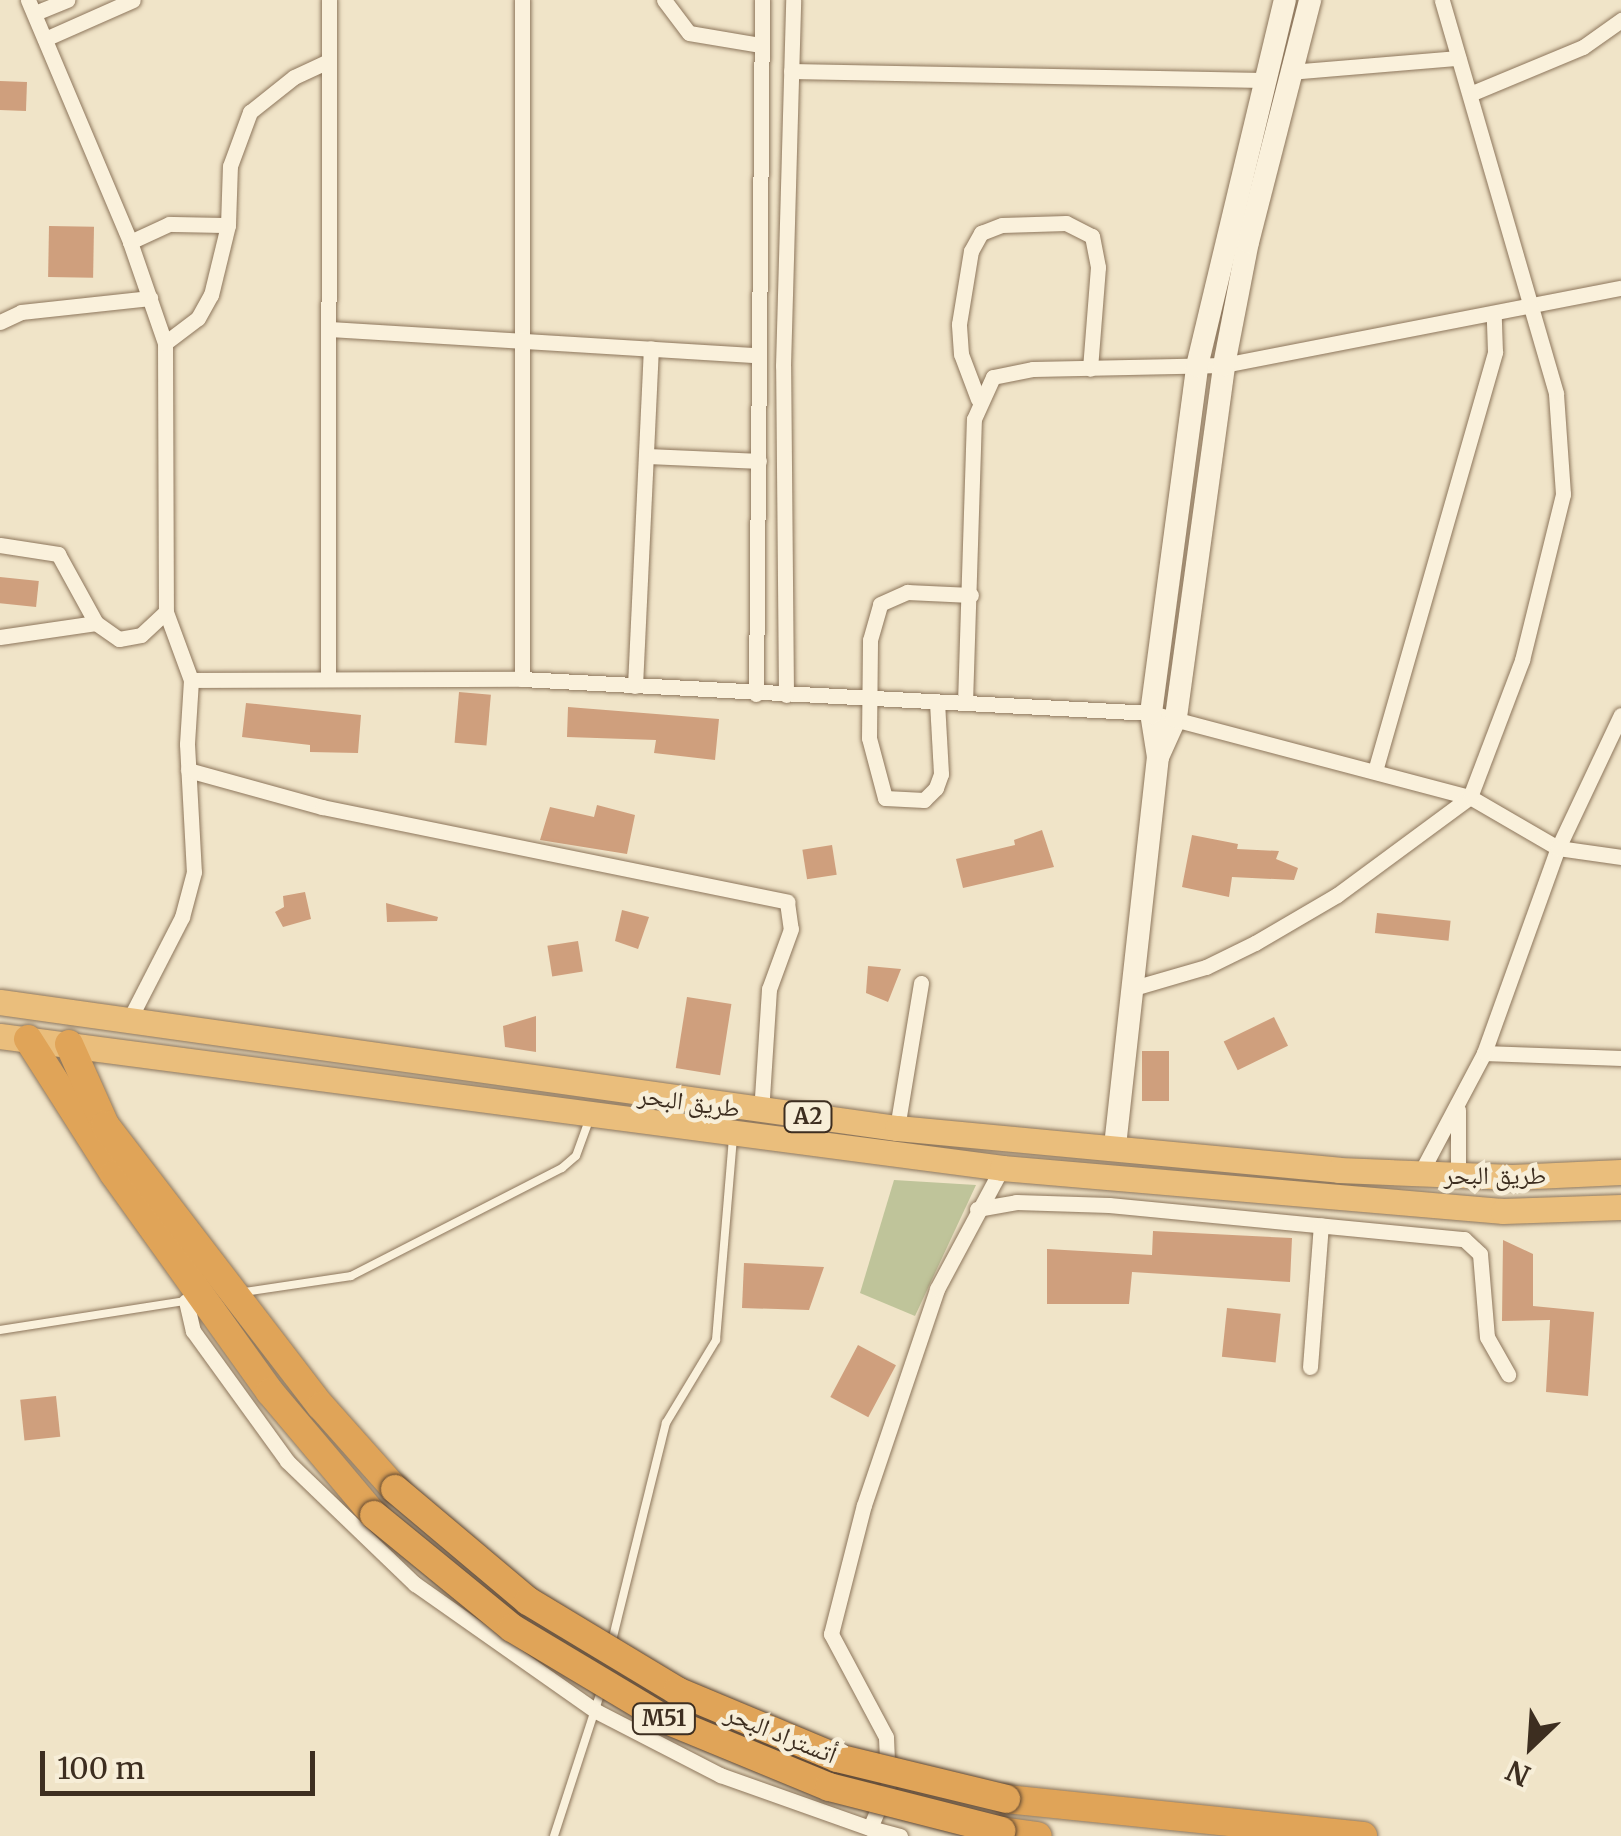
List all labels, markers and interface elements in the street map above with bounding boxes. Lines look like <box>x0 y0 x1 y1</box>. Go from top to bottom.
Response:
street label: طريق البحر <box>636 1080 742 1124</box>
road number: A2 <box>783 1100 833 1134</box>
street label: طريق البحر <box>1444 1160 1546 1190</box>
north arrow <box>1481 1696 1581 1796</box>
street label: أتستراد البحر <box>721 1698 841 1770</box>
road number: M51 <box>632 1702 696 1736</box>
scale bar <box>45 1731 320 1793</box>
text: 100 m <box>57 1749 145 1787</box>
text: N <box>1501 1752 1536 1794</box>

